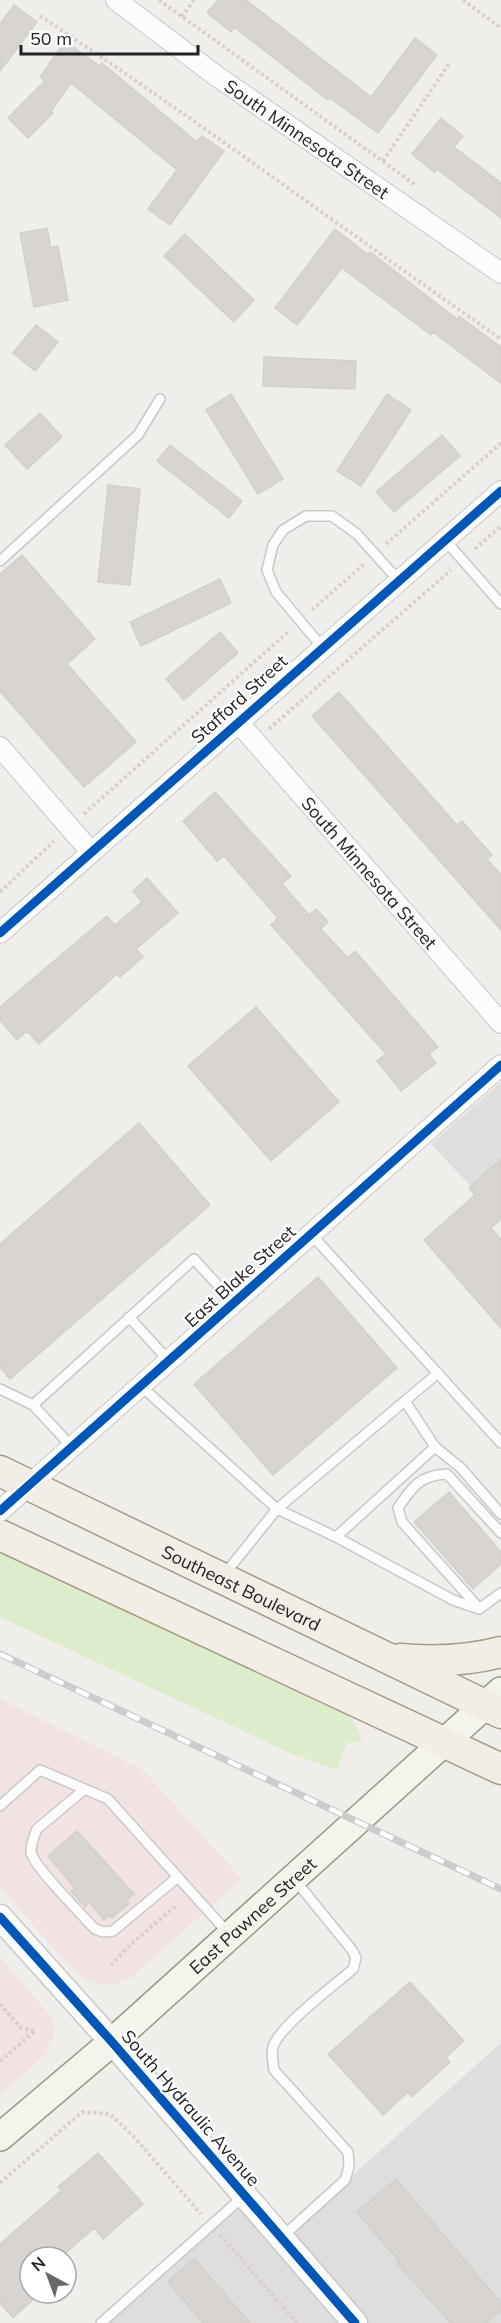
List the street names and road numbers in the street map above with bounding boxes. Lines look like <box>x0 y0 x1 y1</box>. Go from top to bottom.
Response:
street label: South Minnesota Street <box>220 74 394 204</box>
street label: Stafford Street <box>186 650 292 748</box>
street label: South Minnesota Street <box>297 792 442 954</box>
street label: East Blake Street <box>180 1220 300 1332</box>
street label: Southeast Boulevard <box>158 1539 324 1636</box>
street label: East Pawnee Street <box>184 1852 321 1979</box>
street label: South Hydraulic Avenue <box>117 2025 265 2191</box>

